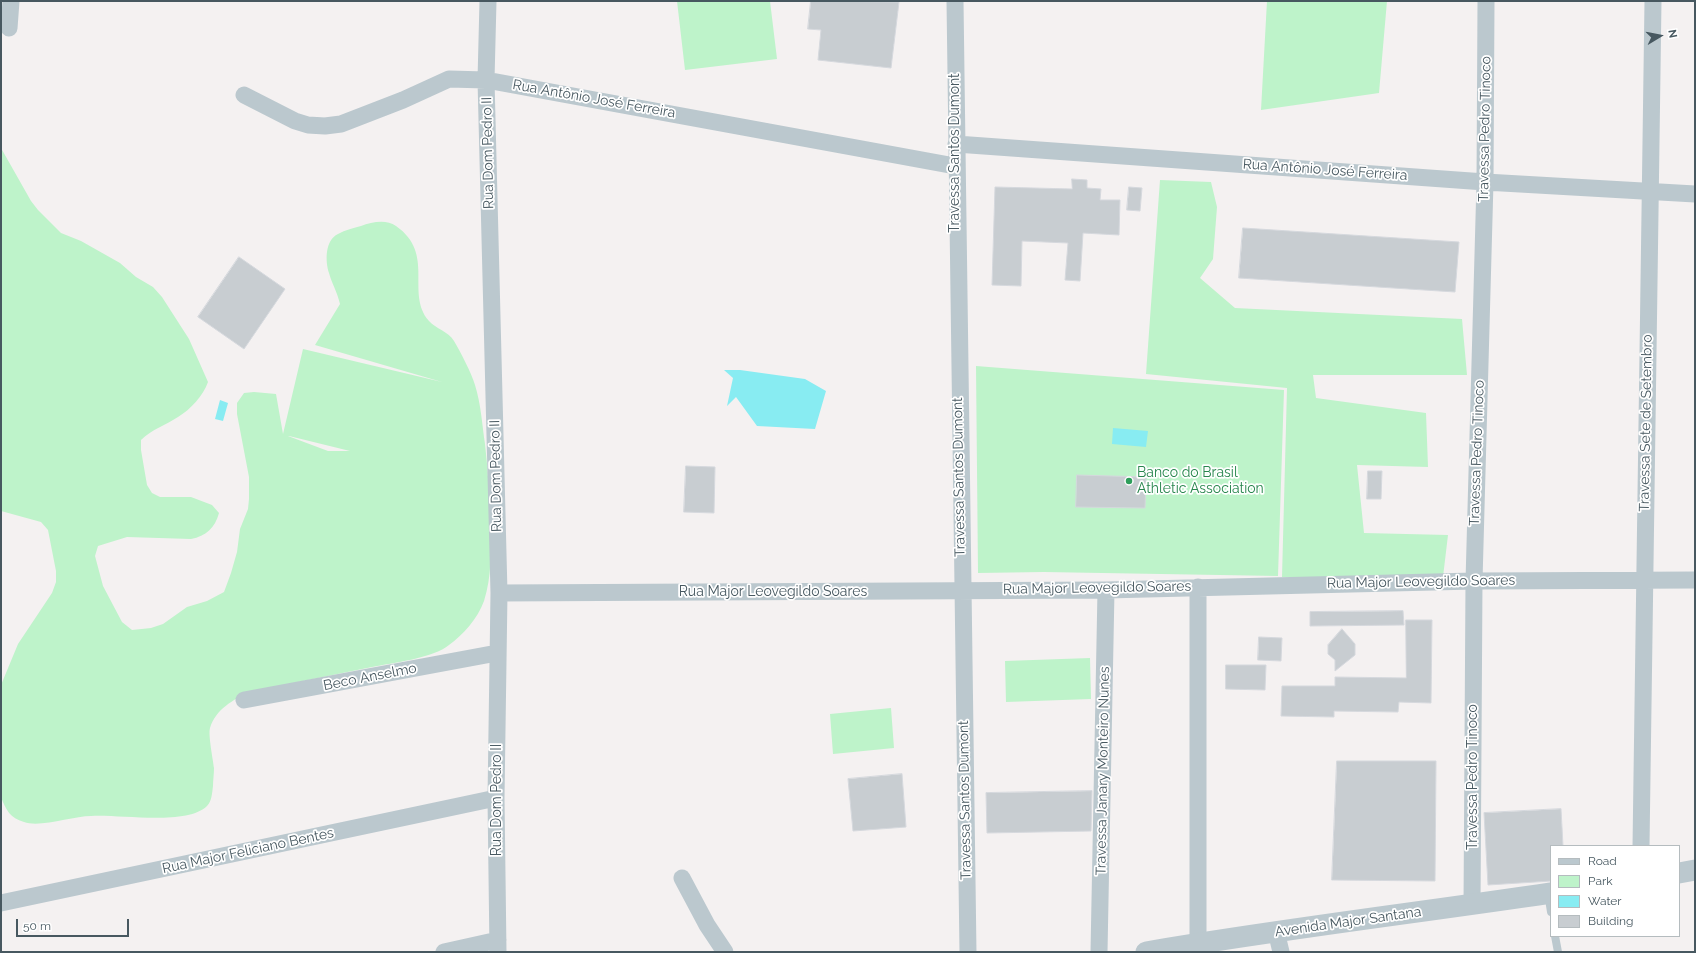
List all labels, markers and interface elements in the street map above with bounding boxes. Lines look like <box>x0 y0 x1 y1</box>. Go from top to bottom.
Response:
north arrow <box>1640 16 1680 56</box>
text: N <box>1665 29 1679 39</box>
street label: Travessa Pedro Tinoco <box>1475 56 1495 202</box>
street label: Travessa Santos Dumont <box>947 73 963 233</box>
street label: Rua Antônio José Ferreira <box>511 76 677 122</box>
street label: Rua Dom Pedro II <box>479 97 497 209</box>
street label: Rua Antônio José Ferreira <box>1242 156 1408 184</box>
street label: Travessa Sete de Setembro <box>1636 334 1656 512</box>
street label: Travessa Pedro Tinoco <box>1466 380 1488 526</box>
street label: Travessa Santos Dumont <box>949 397 969 557</box>
street label: Rua Dom Pedro II <box>487 420 505 532</box>
place label: Banco do Brasil Athletic Association <box>1137 465 1264 498</box>
marker: Banco do Brasil Athletic Association <box>1124 476 1134 486</box>
street label: Rua Major Leovegildo Soares <box>1327 572 1515 592</box>
street label: Rua Major Leovegildo Soares <box>1003 578 1191 598</box>
street label: Rua Major Leovegildo Soares <box>679 584 867 600</box>
street label: Beco Anselmo <box>322 660 418 694</box>
street label: Travessa Janary Monteiro Nunes <box>1093 666 1113 876</box>
street label: Travessa Pedro Tinoco <box>1465 704 1481 850</box>
street label: Travessa Santos Dumont <box>955 720 975 880</box>
street label: Rua Dom Pedro II <box>489 744 505 856</box>
street label: Rua Major Feliciano Bentes <box>161 825 335 877</box>
legend <box>1550 845 1680 937</box>
text: Road <box>1588 854 1617 868</box>
text: Park <box>1588 874 1613 888</box>
text: Water <box>1588 894 1622 908</box>
street label: Avenida Major Santana <box>1274 903 1422 941</box>
scale bar <box>18 911 131 937</box>
text: Building <box>1588 914 1634 928</box>
text: 50 m <box>23 919 51 933</box>

